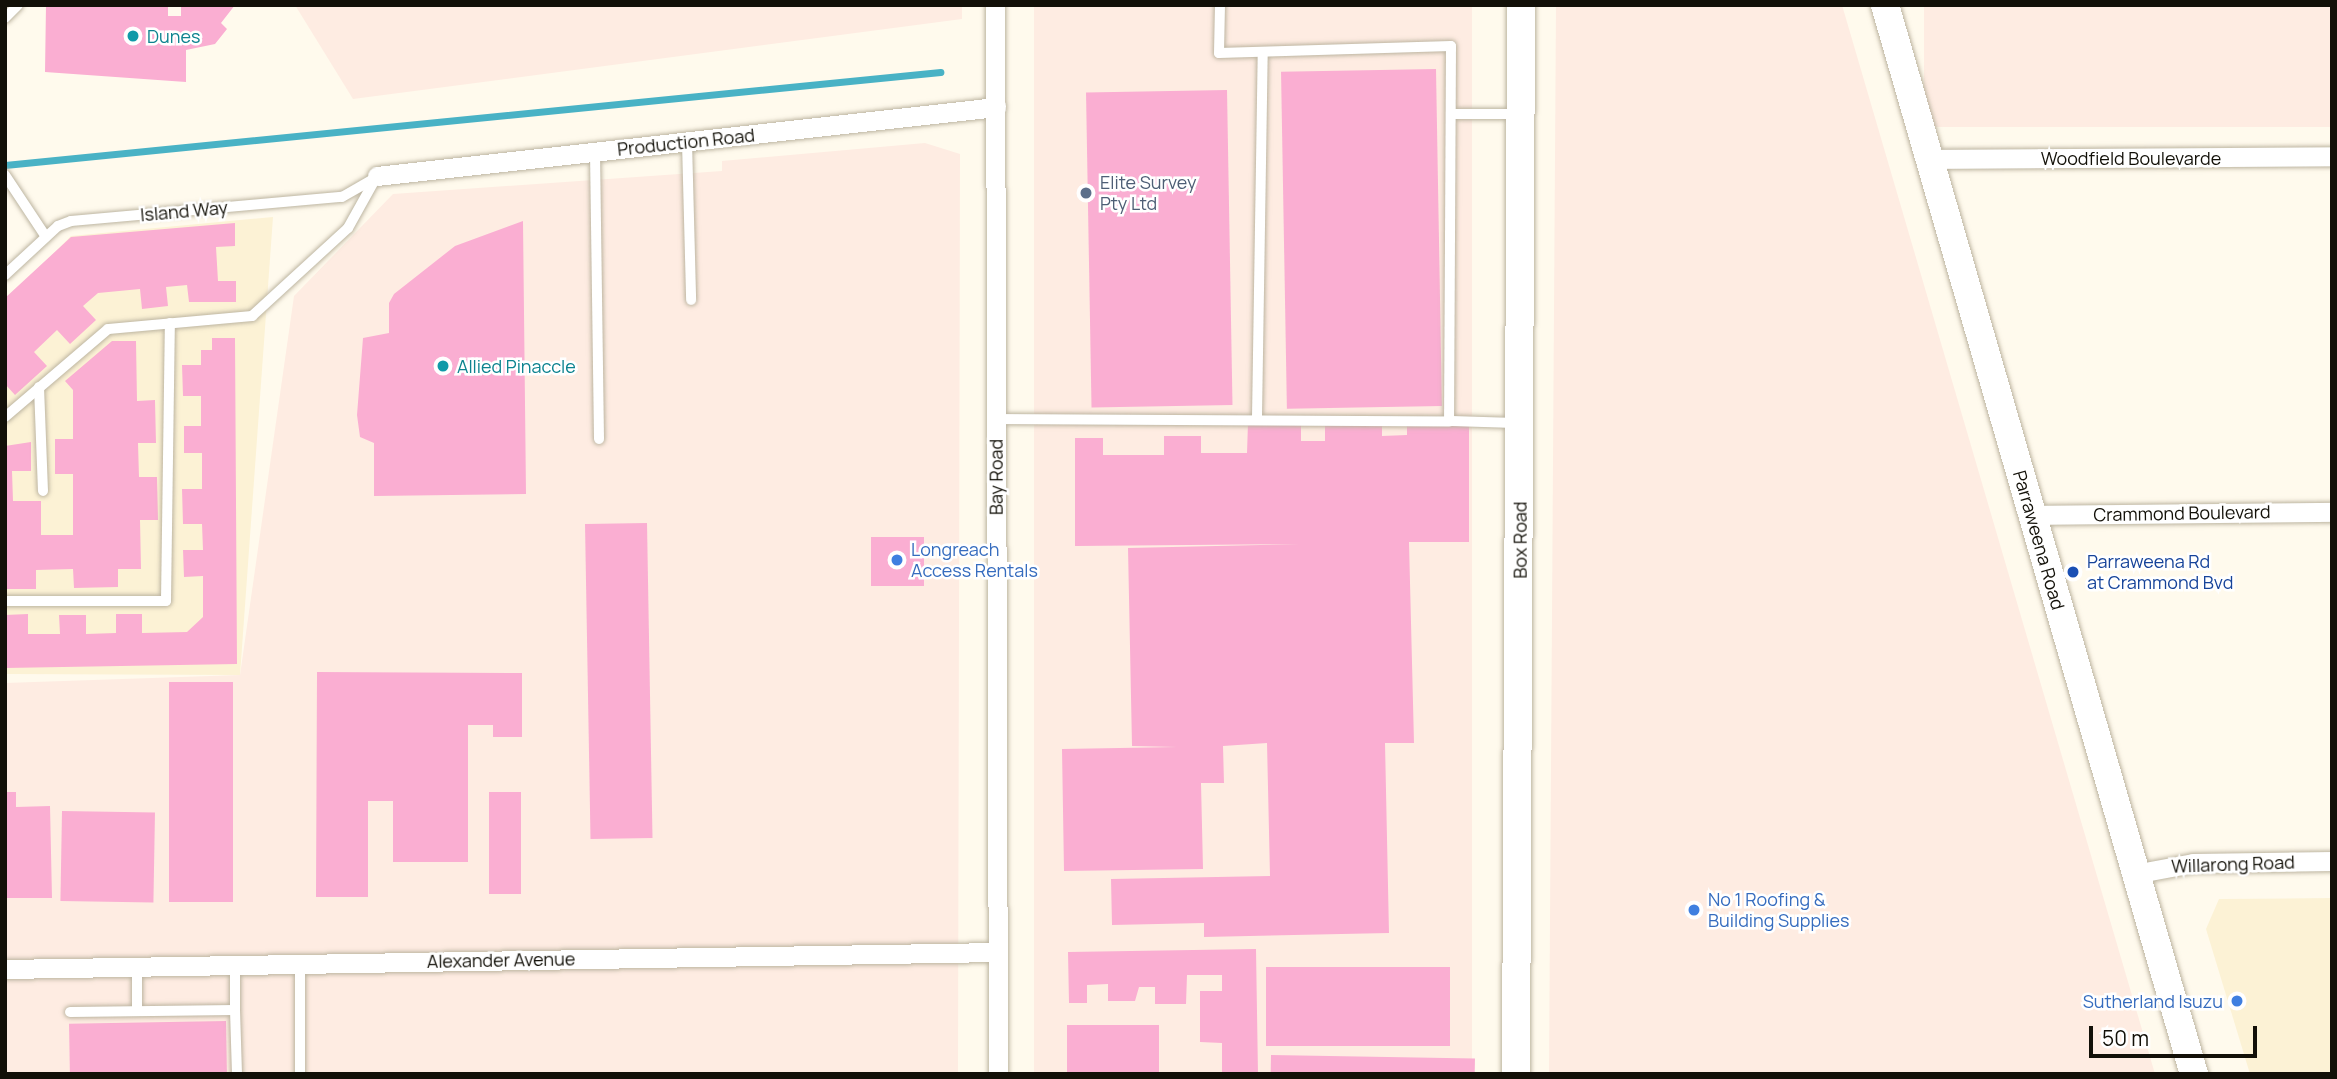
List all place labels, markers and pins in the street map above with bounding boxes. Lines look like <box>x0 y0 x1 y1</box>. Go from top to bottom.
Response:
place label: Dunes <box>147 25 200 47</box>
marker: Dunes <box>125 28 141 44</box>
place label: Elite Survey Pty Ltd <box>1100 172 1197 214</box>
marker: Elite Survey Pty Ltd <box>1078 185 1094 201</box>
place label: Allied Pinaccle <box>457 355 576 377</box>
marker: Allied Pinaccle <box>435 358 451 374</box>
place label: Longreach Access Rentals <box>911 539 1038 582</box>
place label: Parraweena Rd at Crammond Bvd <box>2087 551 2233 594</box>
marker: Longreach Access Rentals <box>889 552 905 568</box>
marker: Parraweena Rd at Crammond Bvd <box>2065 564 2081 580</box>
place label: No 1 Roofing & Building Supplies <box>1708 889 1849 932</box>
marker: No 1 Roofing & Building Supplies <box>1686 902 1702 918</box>
place label: Sutherland Isuzu <box>2083 990 2223 1012</box>
marker: Sutherland Isuzu <box>2229 993 2245 1009</box>

